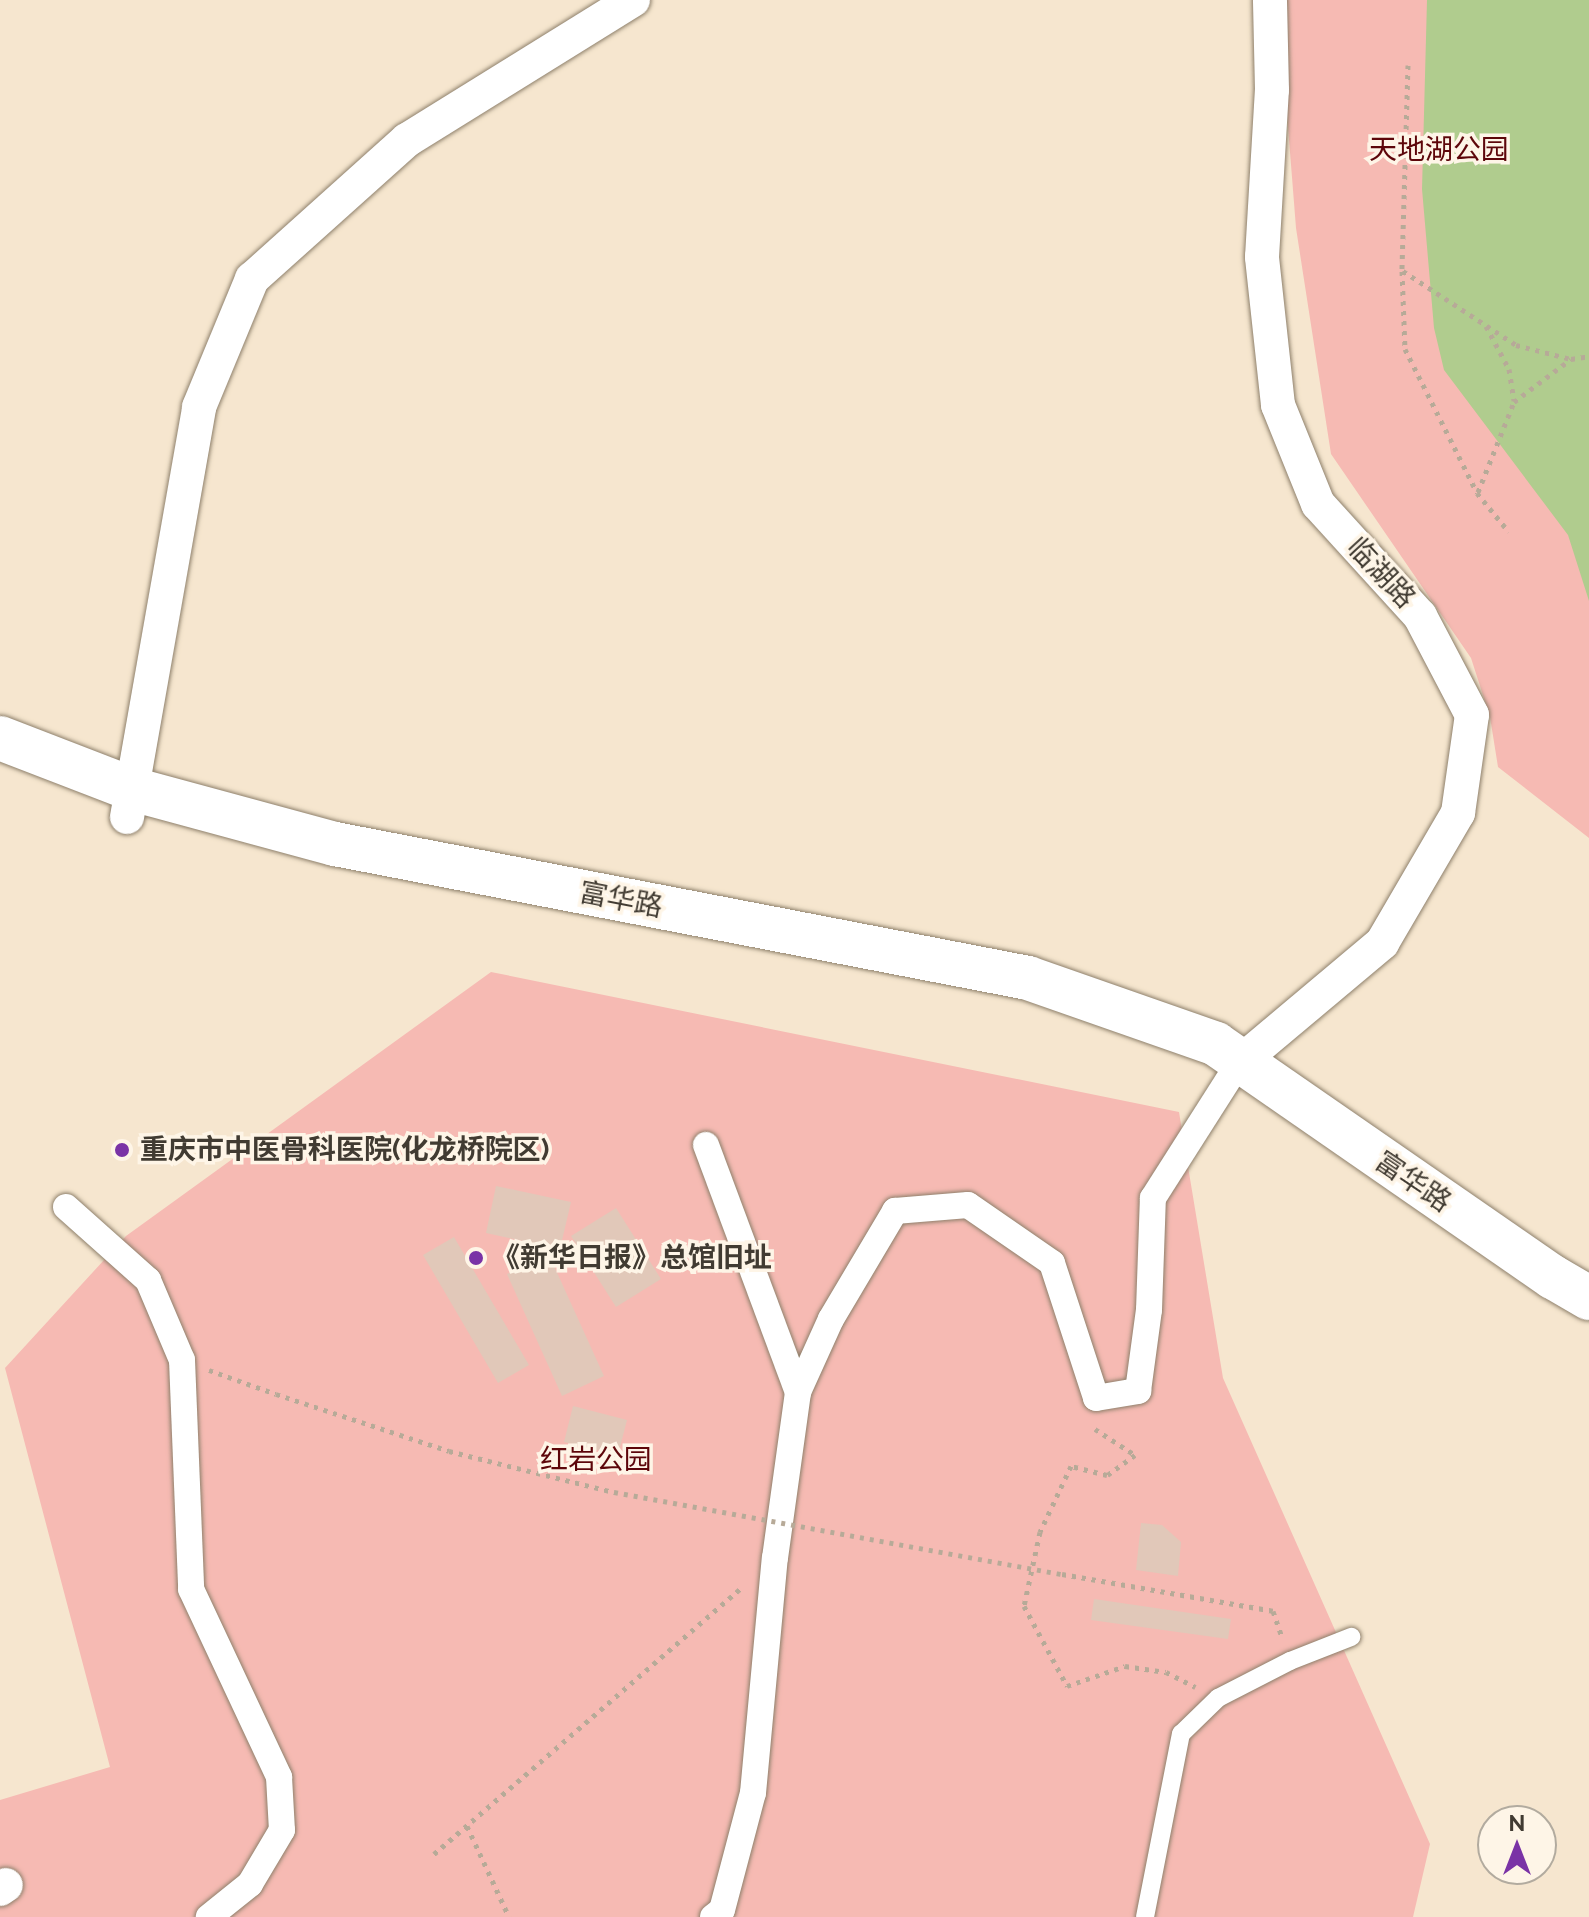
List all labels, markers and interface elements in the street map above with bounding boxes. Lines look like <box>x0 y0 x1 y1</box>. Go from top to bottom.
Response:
park label: 天地湖公园 <box>1369 133 1509 167</box>
street label: 临湖路 <box>1340 531 1422 615</box>
street label: 富华路 <box>577 875 665 925</box>
place label: 重庆市中医骨科医院(化龙桥院区) <box>140 1133 549 1167</box>
marker: 重庆市中医骨科医院(化龙桥院区) <box>111 1139 133 1161</box>
street label: 富华路 <box>1369 1145 1457 1219</box>
place label: 《新华日报》总馆旧址 <box>492 1241 772 1275</box>
marker: 《新华日报》总馆旧址 <box>467 1249 485 1267</box>
park label: 红岩公园 <box>540 1443 652 1477</box>
north arrow <box>1477 1805 1557 1885</box>
text: N <box>1509 1810 1525 1836</box>

